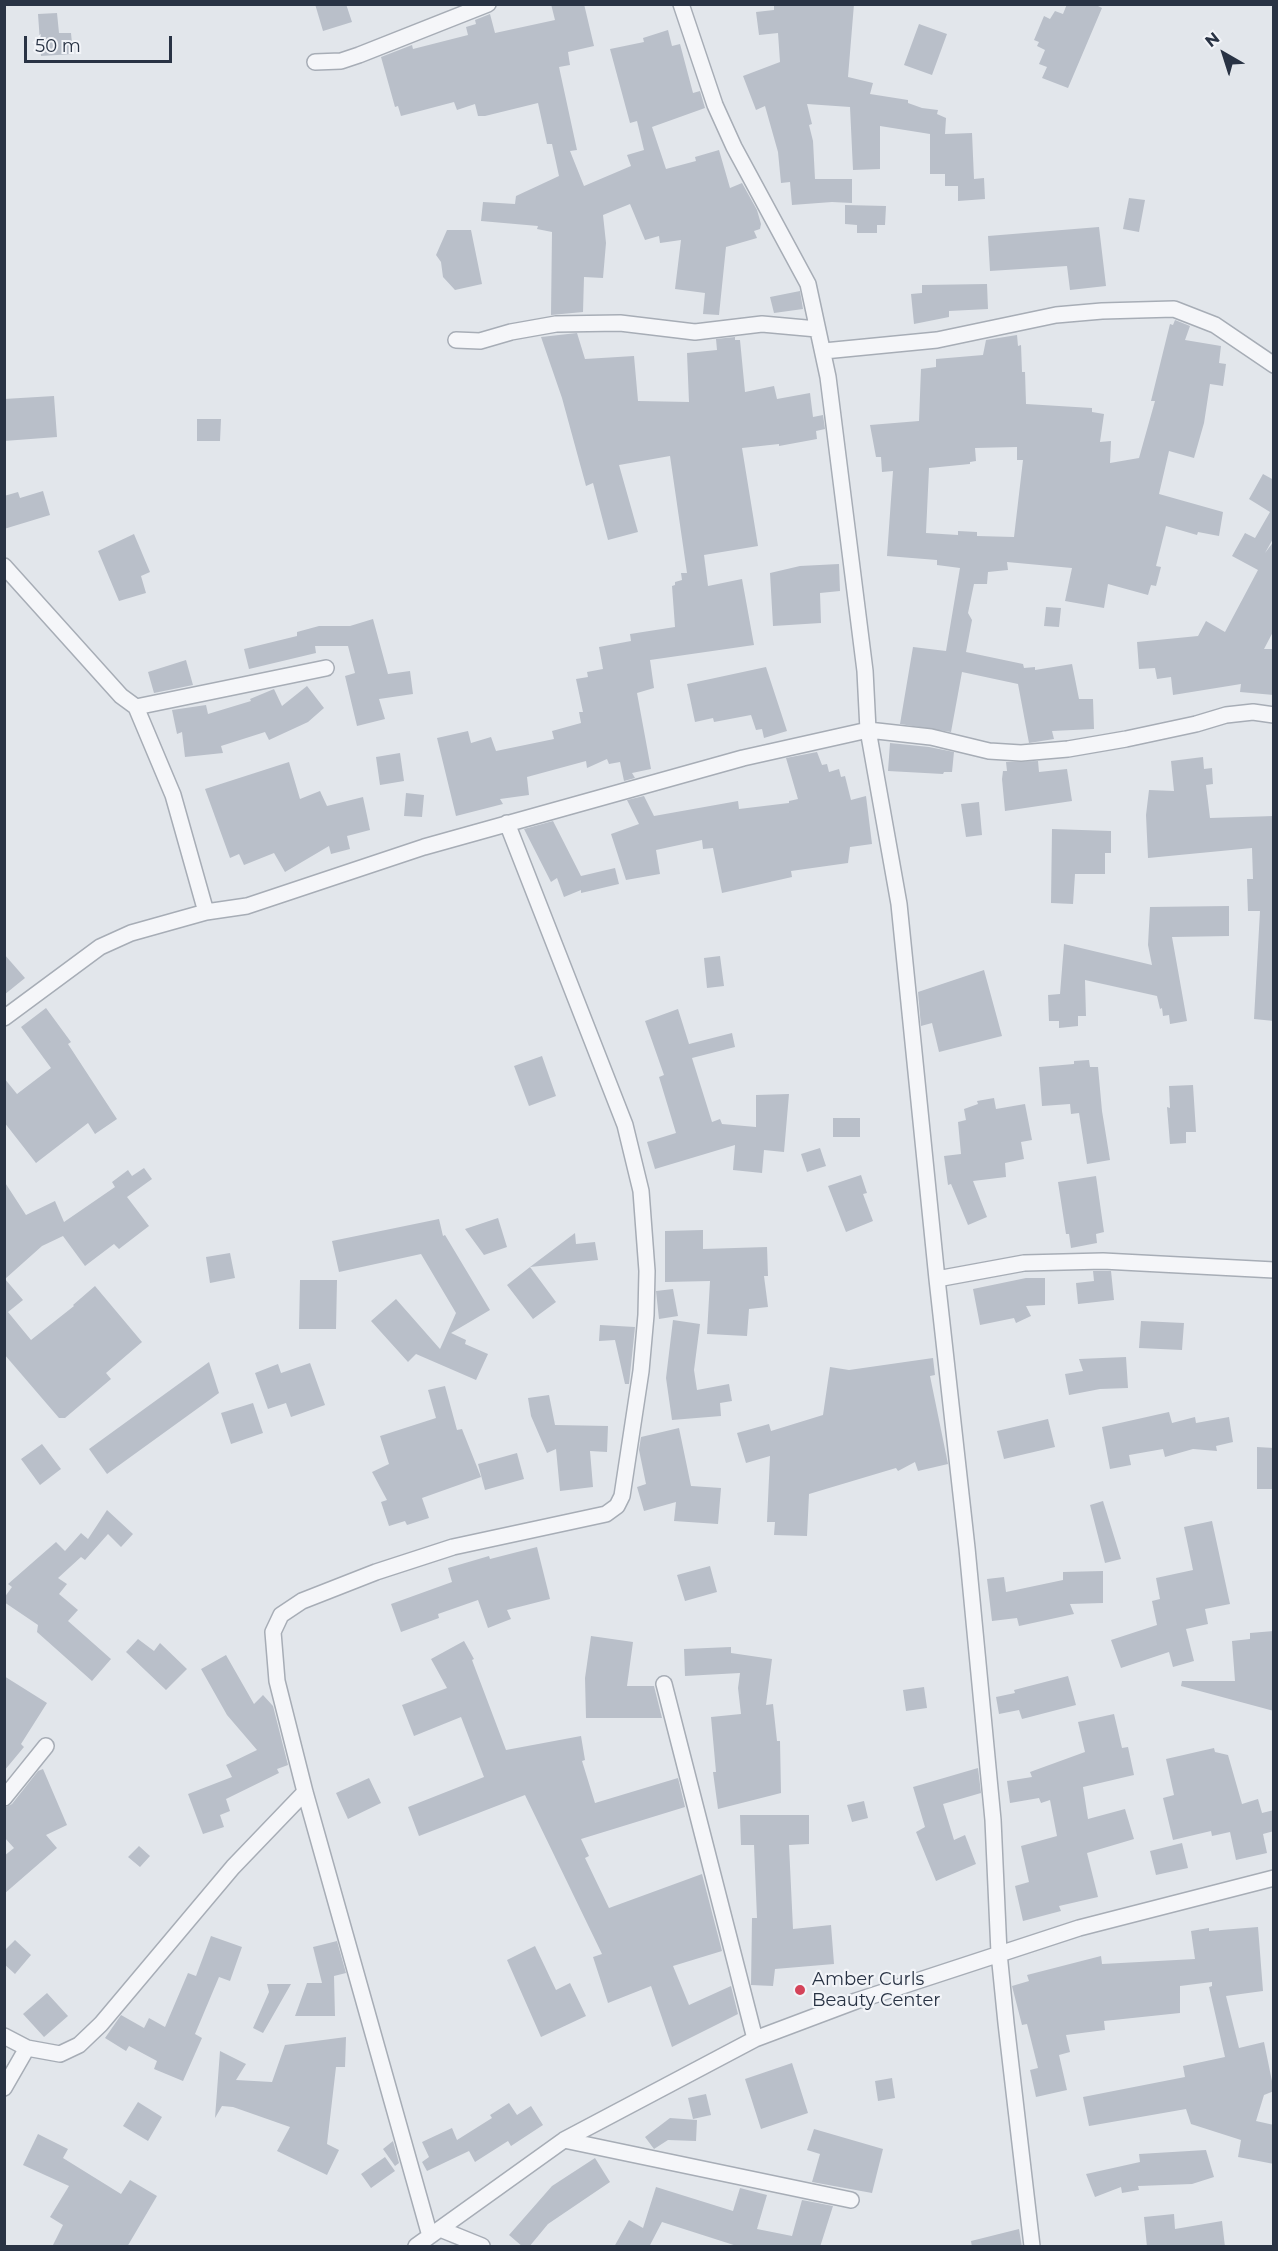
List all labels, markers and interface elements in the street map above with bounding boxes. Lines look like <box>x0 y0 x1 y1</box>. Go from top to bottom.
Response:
scale bar <box>27 24 176 62</box>
north arrow <box>1194 24 1254 84</box>
text: N <box>1201 28 1223 51</box>
text: 50 m <box>35 35 81 57</box>
place label: Amber Curls Beauty Center <box>812 1969 940 2012</box>
marker: Amber Curls Beauty Center <box>793 1983 807 1997</box>

